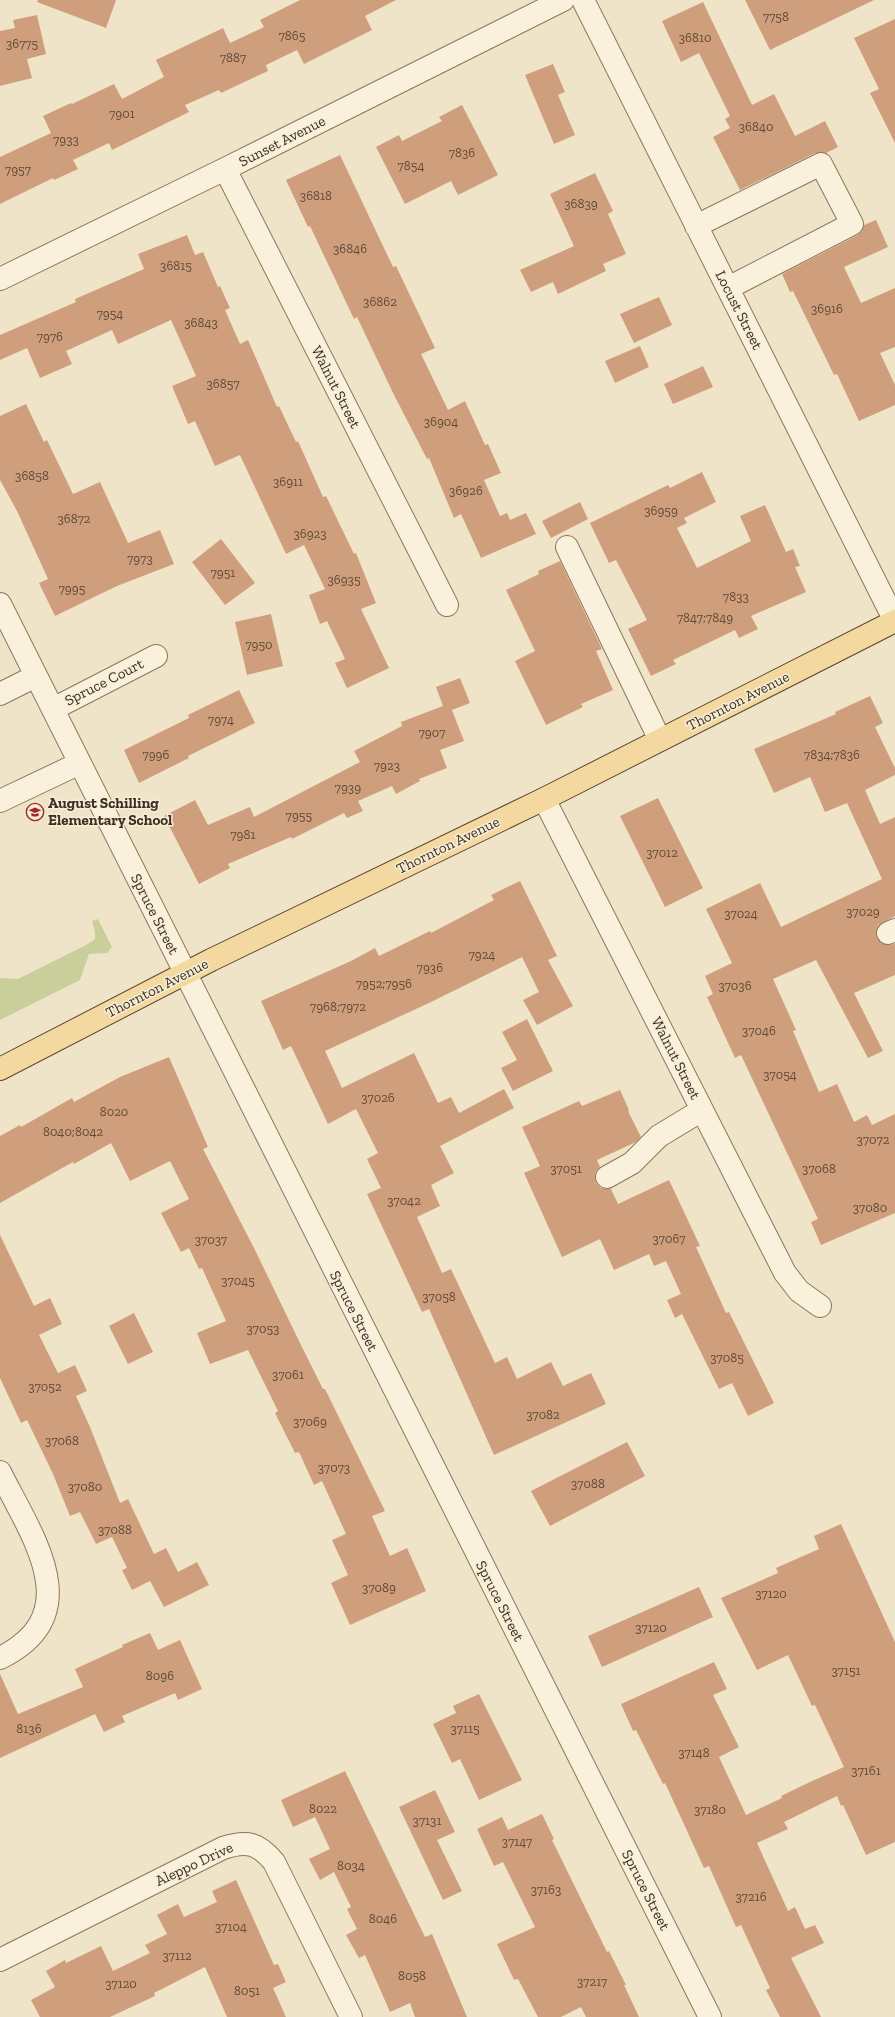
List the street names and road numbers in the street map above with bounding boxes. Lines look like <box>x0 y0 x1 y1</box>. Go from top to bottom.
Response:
street label: Sunset Avenue <box>236 111 328 171</box>
street label: Locust Street <box>711 267 767 353</box>
street label: Walnut Street <box>308 343 365 432</box>
street label: Spruce Court <box>62 654 147 710</box>
street label: Thornton Avenue <box>684 667 792 735</box>
street label: Thornton Avenue <box>393 812 503 878</box>
street label: Spruce Street <box>127 871 183 958</box>
street label: Thornton Avenue <box>103 954 211 1022</box>
street label: Walnut Street <box>648 1014 705 1103</box>
street label: Spruce Street <box>326 1268 382 1355</box>
street label: Spruce Street <box>472 1558 528 1645</box>
street label: Aleppo Drive <box>152 1838 236 1890</box>
street label: Spruce Street <box>618 1847 674 1934</box>

